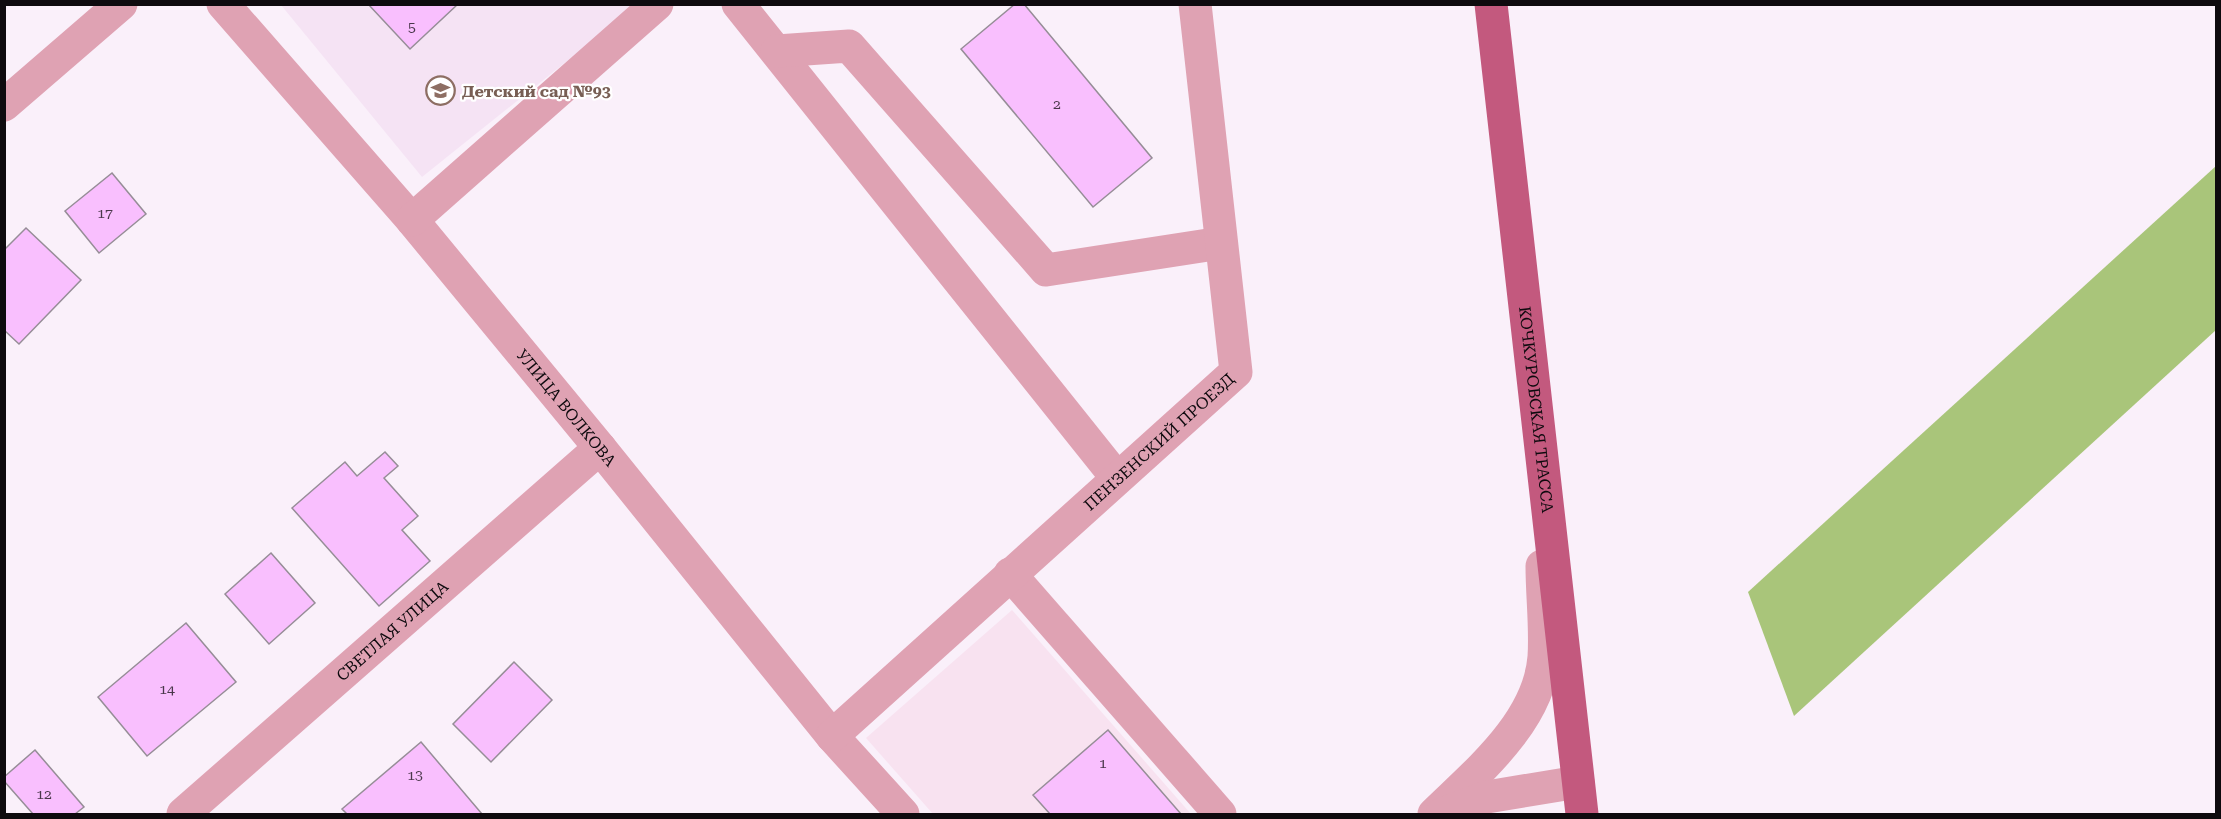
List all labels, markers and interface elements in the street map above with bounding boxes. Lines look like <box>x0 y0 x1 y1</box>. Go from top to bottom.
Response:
house number: 5 <box>408 19 416 35</box>
school or university icon: Детский сад №93 <box>425 75 457 107</box>
place label: Детский сад №93 <box>462 82 611 101</box>
house number: 2 <box>1053 96 1061 112</box>
house number: 17 <box>97 205 113 221</box>
street label: КОЧКУРОВСКАЯ ТРАССА <box>1516 305 1558 515</box>
street label: УЛИЦА ВОЛКОВА <box>513 345 621 471</box>
street label: ПЕНЗЕНСКИЙ ПРОЕЗД <box>1080 369 1238 514</box>
street label: СВЕТЛАЯ УЛИЦА <box>332 576 452 685</box>
house number: 14 <box>159 681 175 697</box>
house number: 1 <box>1099 755 1107 771</box>
house number: 13 <box>407 767 423 783</box>
house number: 12 <box>36 786 52 802</box>

